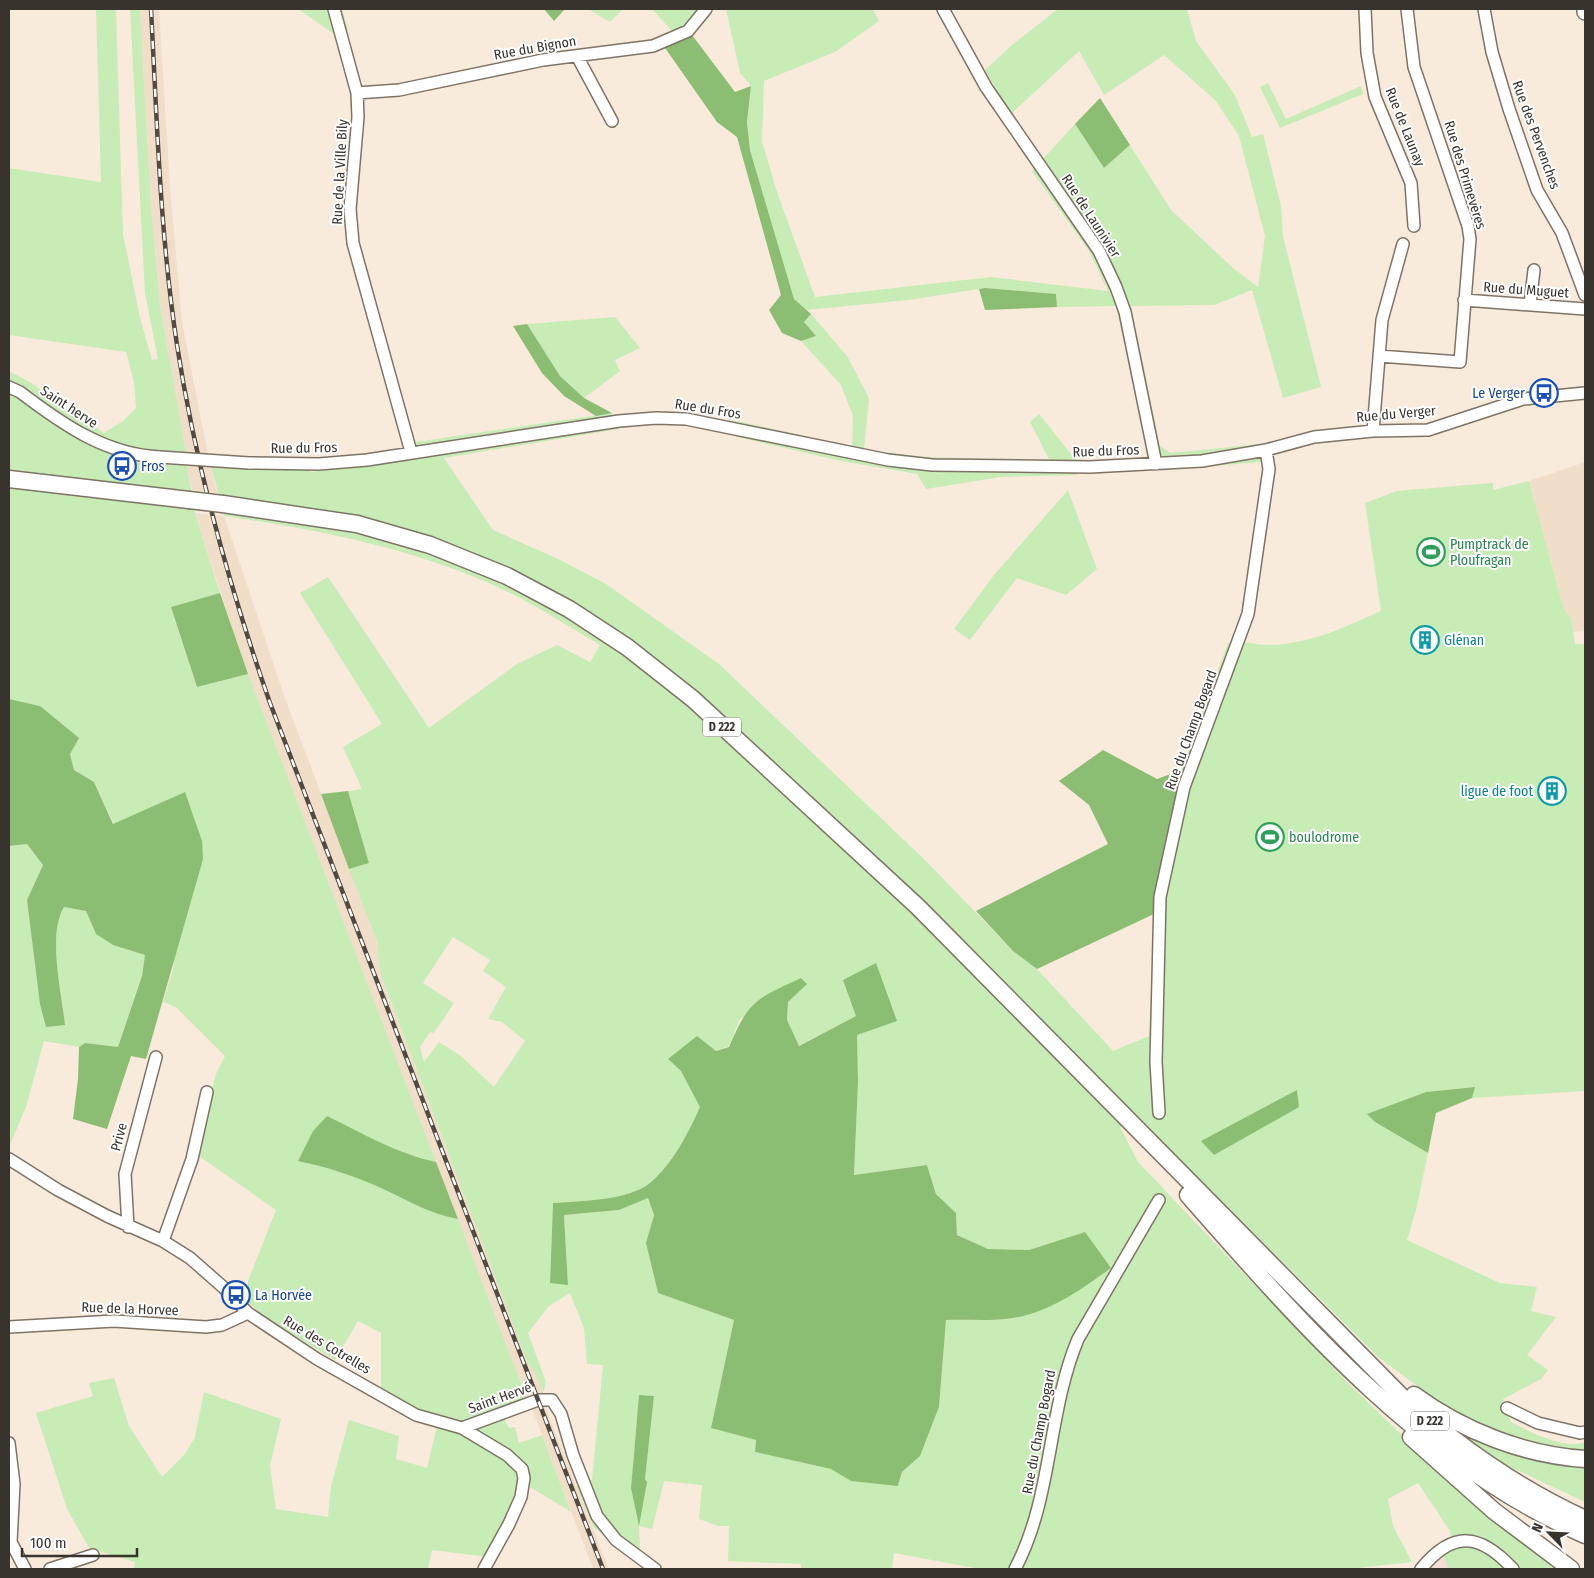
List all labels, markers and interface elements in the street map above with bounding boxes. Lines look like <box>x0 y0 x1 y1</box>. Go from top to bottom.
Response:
street label: Rue du Bignon <box>493 32 577 64</box>
street label: Rue des Pervenches <box>1508 78 1564 192</box>
street label: Rue de Launay <box>1381 85 1429 170</box>
street label: Rue de la Ville Bily <box>329 118 351 225</box>
street label: Rue des Primevères <box>1440 119 1490 231</box>
street label: Rue de Launivier <box>1058 171 1124 261</box>
street label: Rue du Muguet <box>1483 279 1570 302</box>
bus stop icon: Le Verger <box>1529 378 1559 408</box>
street label: Saint herve <box>37 382 101 432</box>
place label: Le Verger <box>1472 385 1525 402</box>
street label: Rue du Fros <box>674 395 742 423</box>
street label: Rue du Verger <box>1355 402 1437 426</box>
street label: Rue du Fros <box>270 439 338 457</box>
street label: Rue du Fros <box>1072 441 1140 461</box>
bus stop icon: Fros <box>107 451 137 481</box>
place label: Fros <box>141 458 164 475</box>
place label: Pumptrack de Ploufragan <box>1450 536 1529 569</box>
sports icon: Pumptrack de Ploufragan <box>1416 537 1446 567</box>
building icon: Glénan <box>1410 625 1440 655</box>
place label: Glénan <box>1444 632 1484 649</box>
street label: Rue du Champ Bogard <box>1161 668 1221 792</box>
road number: D 222 <box>703 718 741 736</box>
building icon: ligue de foot <box>1537 776 1567 806</box>
place label: ligue de foot <box>1461 783 1533 800</box>
sports icon: boulodrome <box>1255 822 1285 852</box>
place label: boulodrome <box>1289 829 1359 846</box>
street label: Prive <box>107 1121 131 1153</box>
bus stop icon: La Horvée <box>221 1280 251 1310</box>
place label: La Horvée <box>255 1287 312 1304</box>
street label: Rue de la Horvee <box>81 1299 179 1319</box>
street label: Rue des Cotrelles <box>280 1312 374 1378</box>
street label: Rue du Champ Bogard <box>1019 1368 1059 1496</box>
street label: Saint Hervé <box>466 1379 534 1417</box>
road number: D 222 <box>1411 1412 1449 1430</box>
north arrow <box>1524 1508 1574 1558</box>
text: N <box>1528 1521 1547 1535</box>
scale bar <box>22 1526 138 1558</box>
text: 100 m <box>30 1534 67 1552</box>

